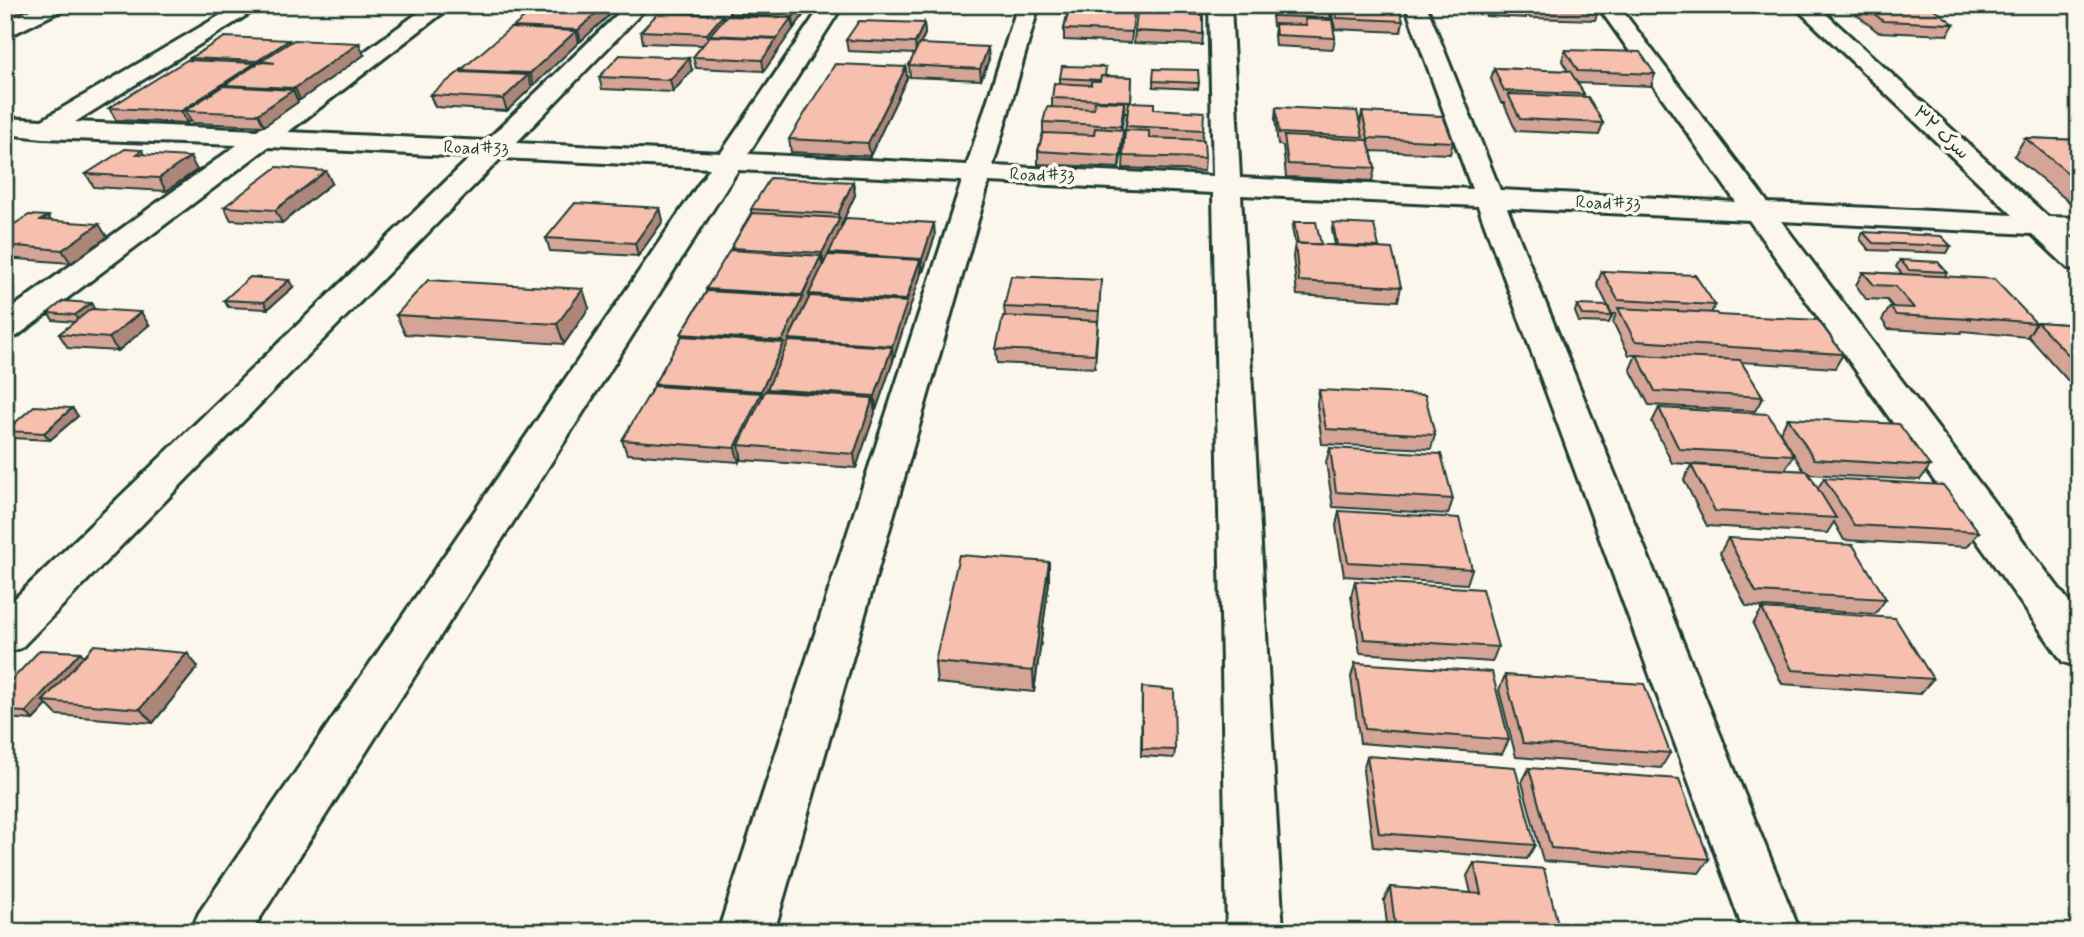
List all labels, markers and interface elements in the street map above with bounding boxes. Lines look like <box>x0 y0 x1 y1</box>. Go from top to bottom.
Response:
street label: سرک ۳۲ <box>1908 101 1974 165</box>
street label: Road#33 <box>443 135 510 163</box>
street label: Road#33 <box>1009 162 1076 190</box>
street label: Road#33 <box>1575 190 1642 218</box>

